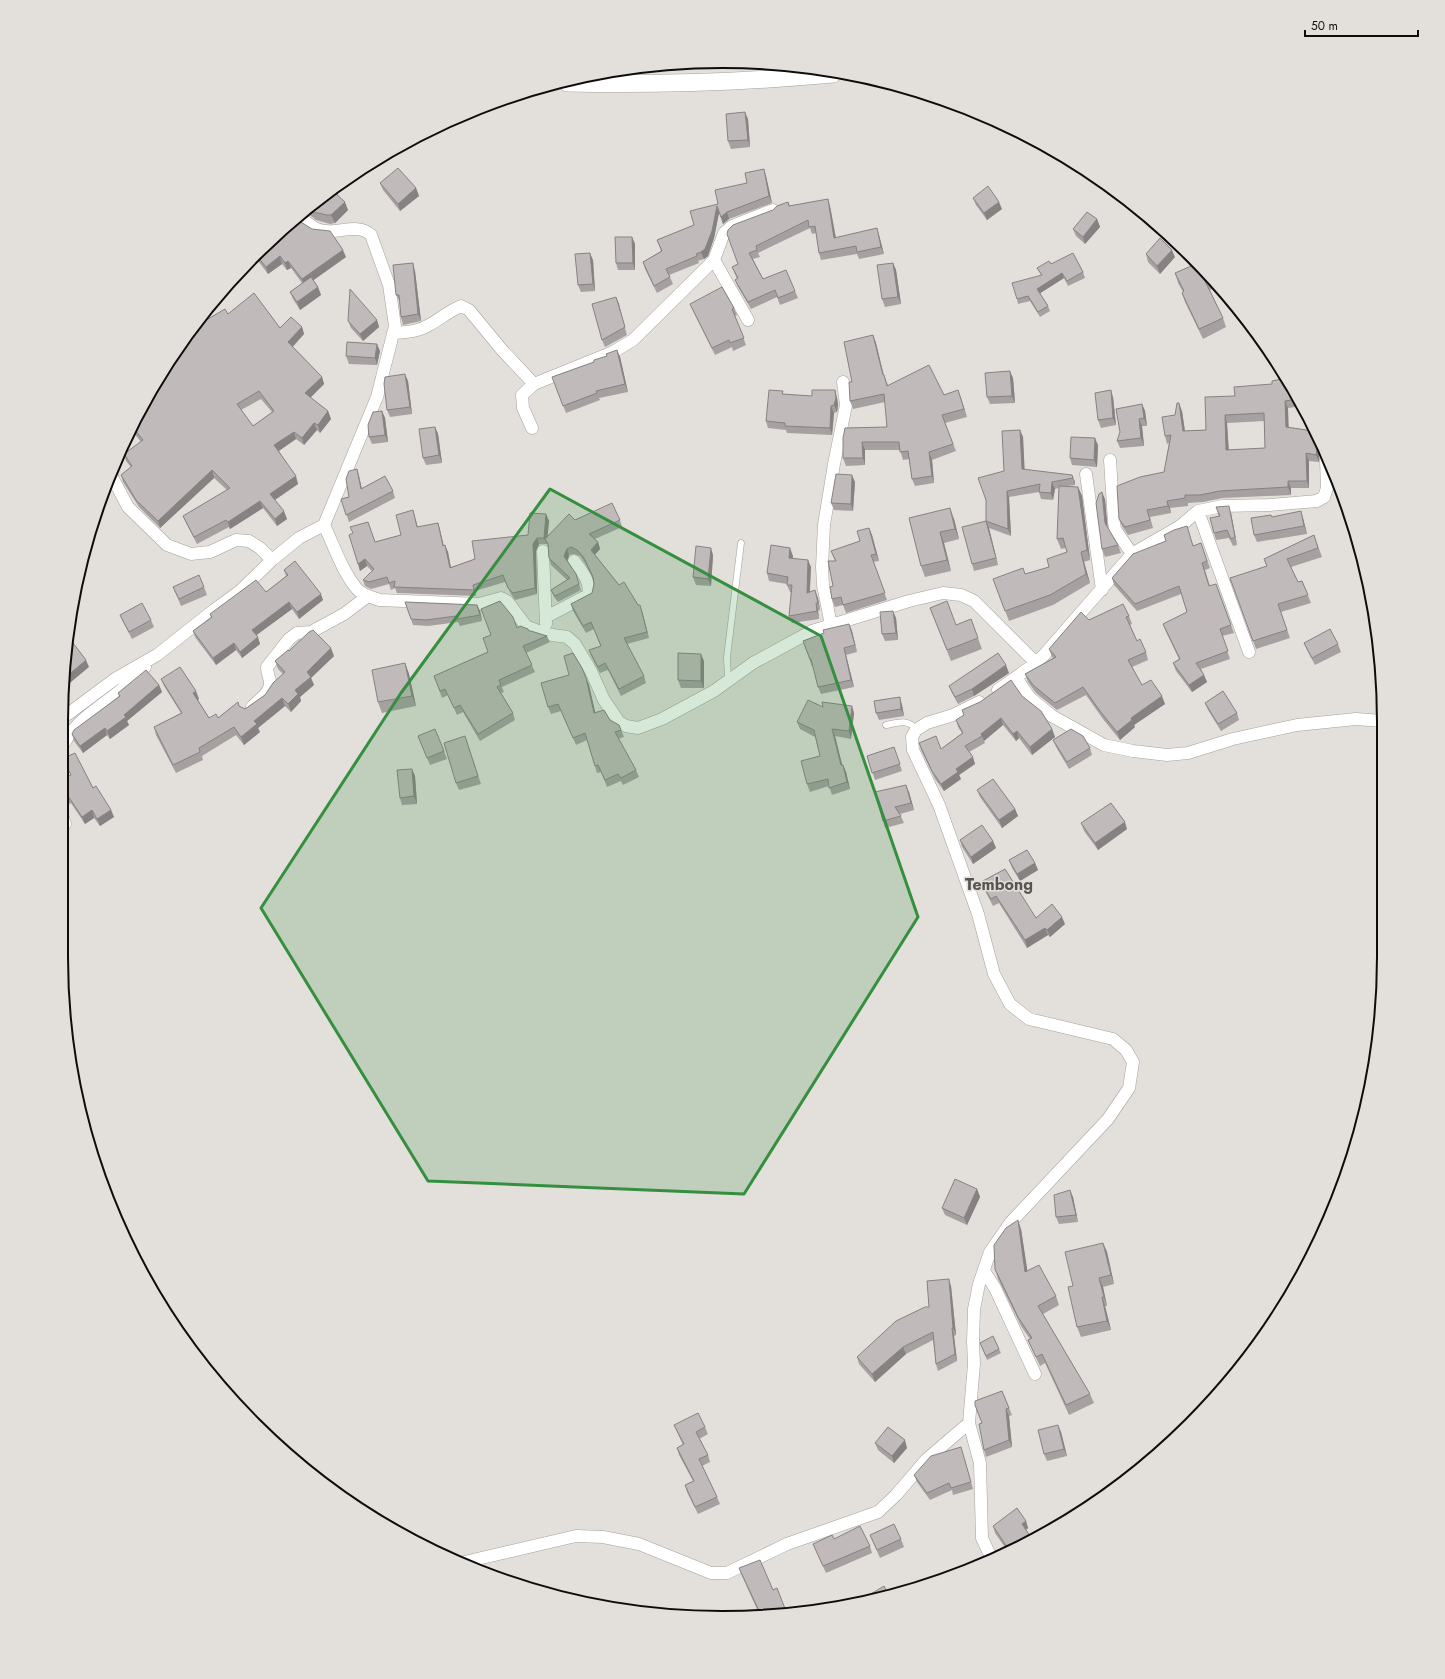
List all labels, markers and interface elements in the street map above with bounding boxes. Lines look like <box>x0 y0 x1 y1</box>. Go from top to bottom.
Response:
scale bar <box>1305 12 1418 38</box>
text: 50 m <box>1311 17 1338 35</box>
district label: Tembong <box>965 873 1033 896</box>

